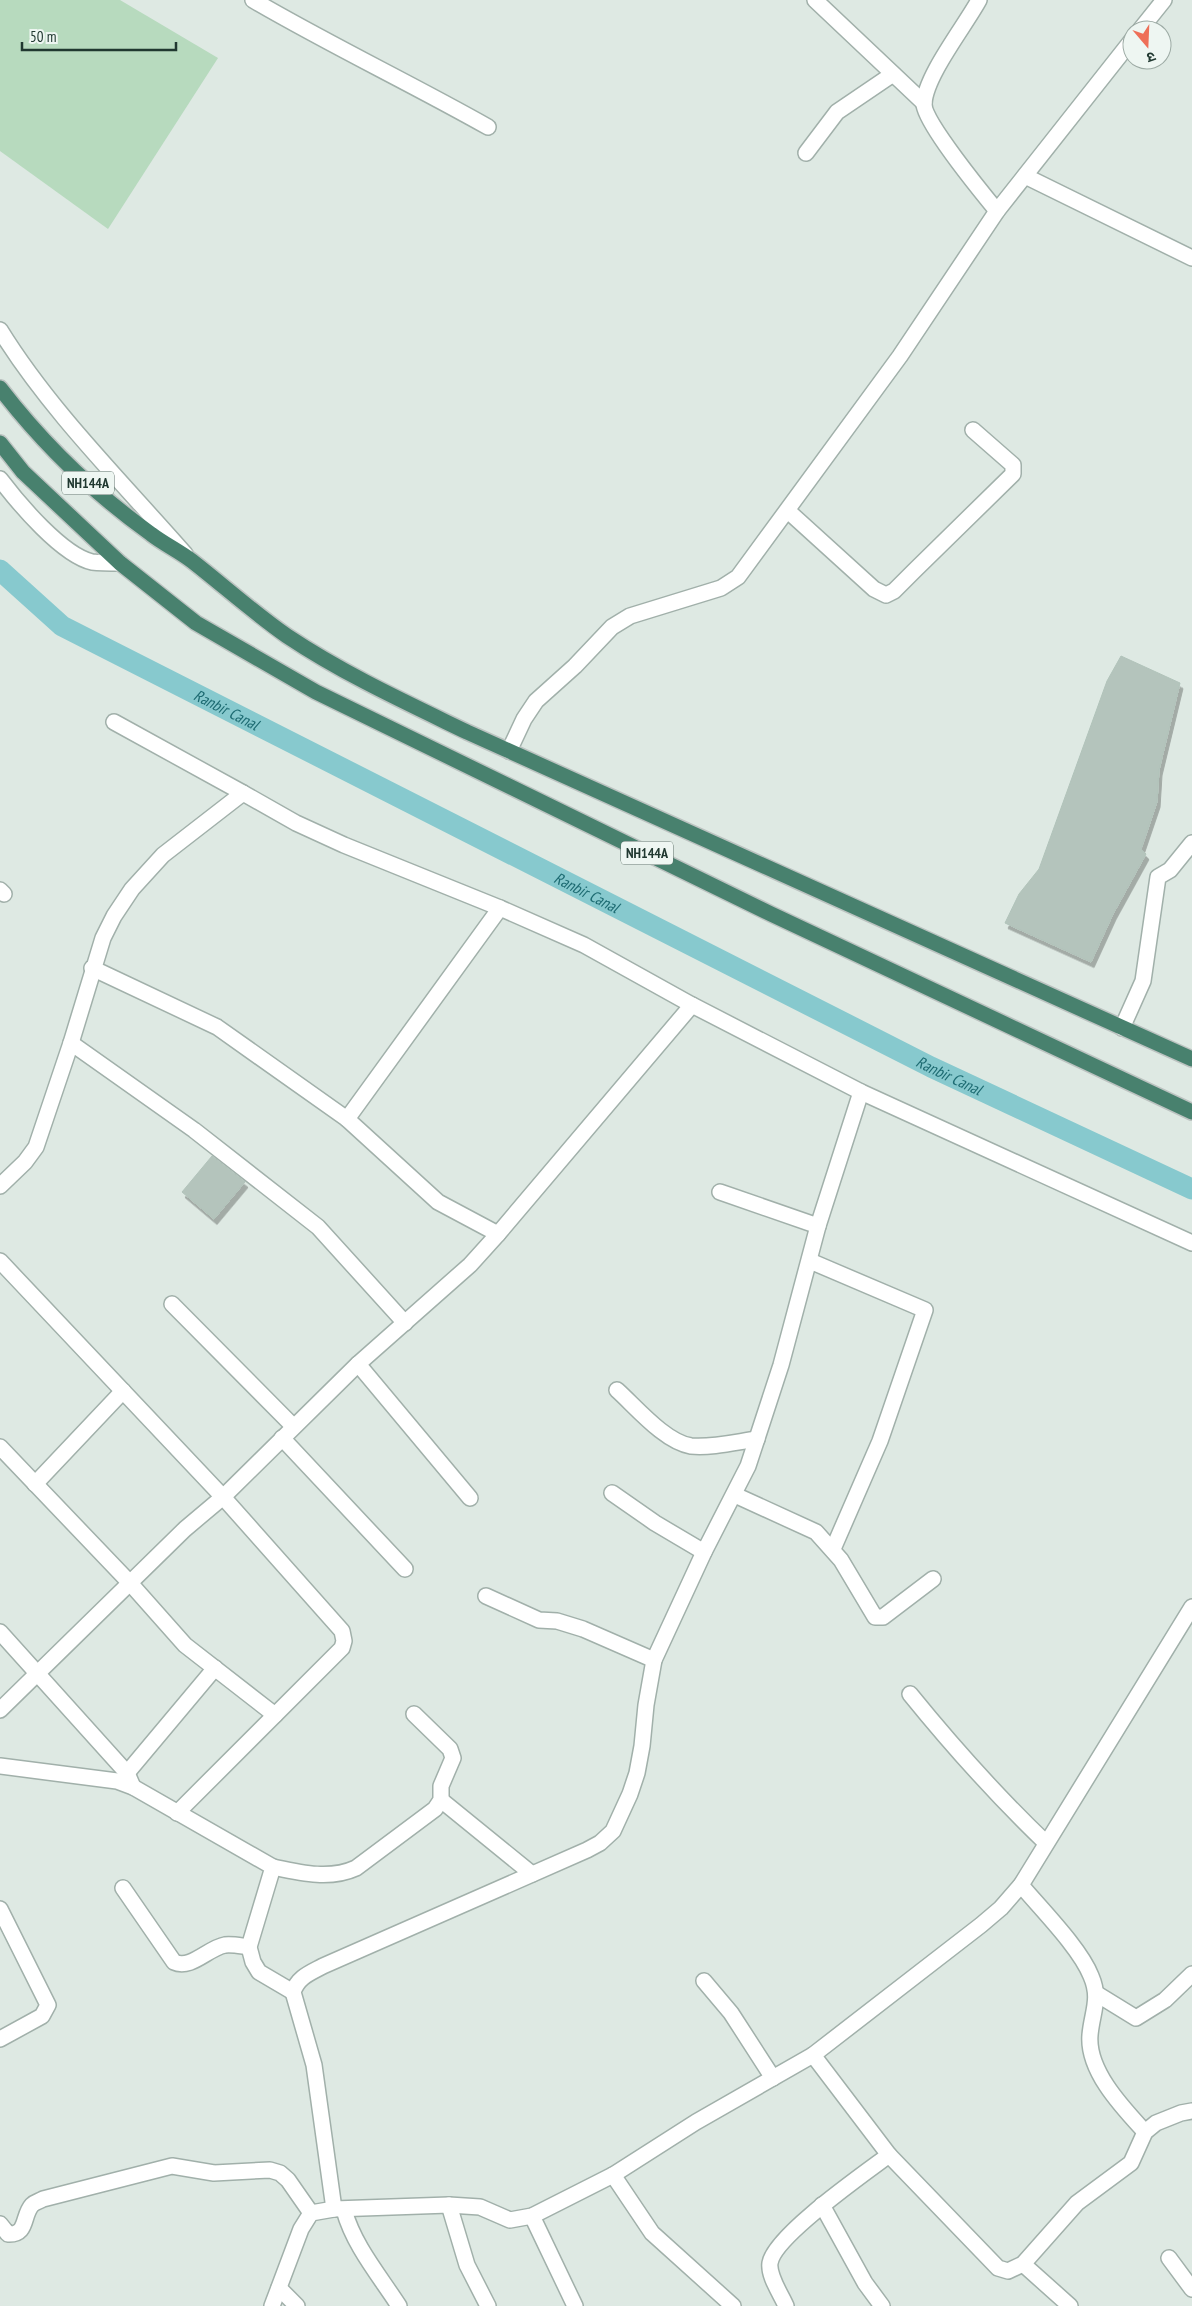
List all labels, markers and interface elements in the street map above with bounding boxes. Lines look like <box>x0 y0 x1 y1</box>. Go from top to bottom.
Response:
scale bar <box>22 20 176 52</box>
north arrow <box>1122 20 1172 70</box>
text: 50 m <box>30 27 56 46</box>
text: उ <box>1144 47 1158 67</box>
road number: NH144A <box>62 472 114 494</box>
water label: Ranbir Canal <box>191 685 263 735</box>
road number: NH144A <box>621 841 673 864</box>
water label: Ranbir Canal <box>551 868 624 918</box>
water label: Ranbir Canal <box>913 1051 986 1100</box>

